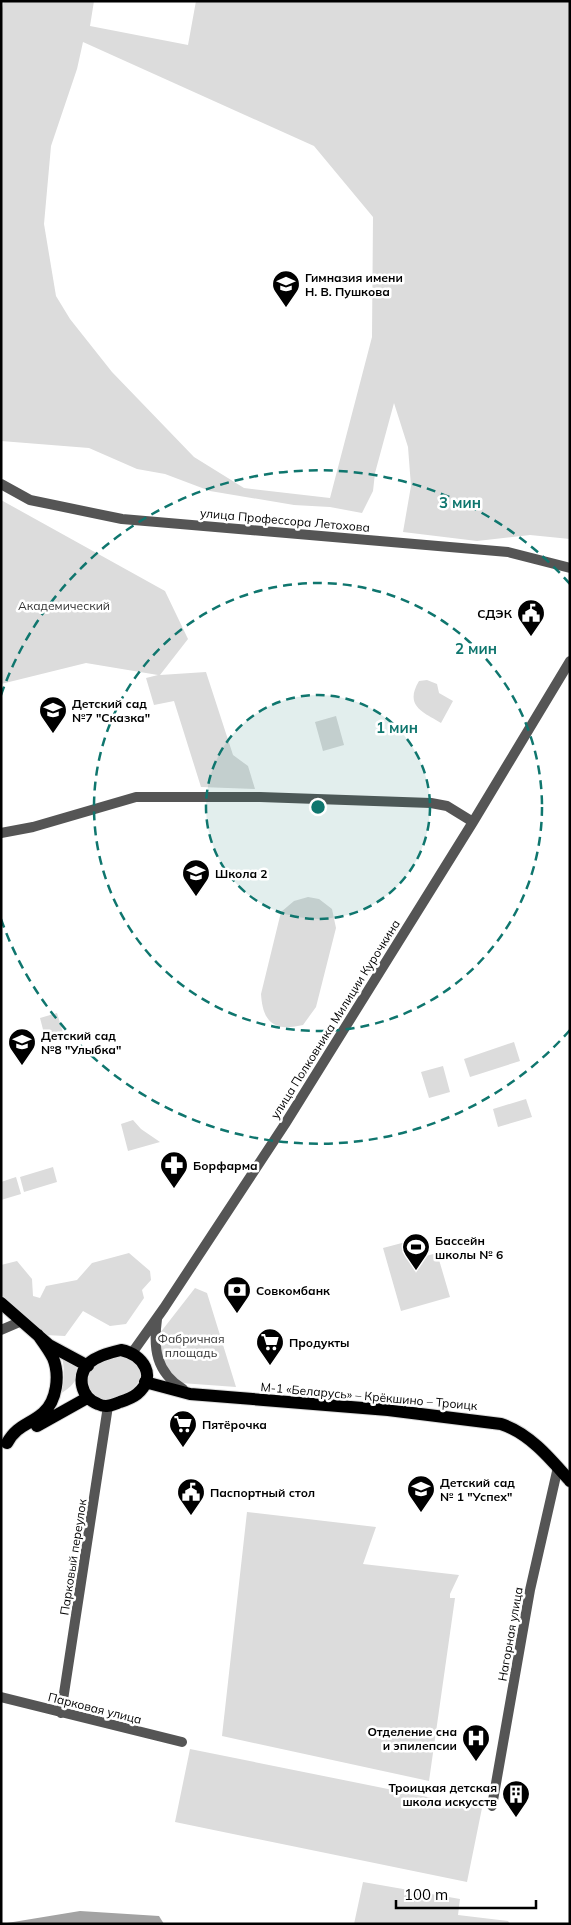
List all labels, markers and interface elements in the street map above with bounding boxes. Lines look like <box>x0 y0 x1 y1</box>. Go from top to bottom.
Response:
school or university icon: Гимназия имени Н. В. Пушкова <box>271 269 301 308</box>
place label: Гимназия имени Н. В. Пушкова <box>305 270 403 299</box>
text: 3 мин <box>439 493 481 512</box>
street label: улица Профессора Летохова <box>199 505 371 535</box>
park label: Академический <box>18 598 110 613</box>
public building icon: СДЭК <box>516 598 546 637</box>
place label: СДЭК <box>477 606 513 621</box>
text: 2 мин <box>455 639 497 658</box>
school or university icon: Детский сад №7 "Сказка" <box>38 695 68 734</box>
place label: Детский сад №7 "Сказка" <box>72 696 150 725</box>
text: 1 мин <box>376 718 418 737</box>
centre of rings <box>309 798 327 816</box>
school or university icon: Школа 2 <box>181 858 211 897</box>
place label: Школа 2 <box>215 866 268 881</box>
street label: улица Полковника Милиции Курочкина <box>267 917 403 1121</box>
school or university icon: Детский сад №8 "Улыбка" <box>7 1027 37 1066</box>
place label: Детский сад №8 "Улыбка" <box>41 1028 121 1057</box>
pharmacy icon: Борфарма <box>159 1150 189 1189</box>
place label: Борфарма <box>193 1158 258 1173</box>
sports icon: Бассейн школы № 6 <box>401 1232 431 1271</box>
place label: Бассейн школы № 6 <box>435 1233 503 1262</box>
bank icon: Совкомбанк <box>222 1275 252 1314</box>
place label: Совкомбанк <box>256 1283 330 1298</box>
supermarket icon: Продукты <box>255 1327 285 1366</box>
park label: Фабричная площадь <box>157 1331 225 1360</box>
place label: Продукты <box>289 1335 350 1350</box>
street label: М-1 «Беларусь» – Крёкшино – Троицк <box>260 1379 479 1413</box>
supermarket icon: Пятёрочка <box>168 1409 198 1448</box>
place label: Пятёрочка <box>202 1417 267 1432</box>
school or university icon: Детский сад № 1 "Успех" <box>406 1474 436 1513</box>
place label: Детский сад № 1 "Успех" <box>440 1475 515 1504</box>
public building icon: Паспортный стол <box>176 1477 206 1516</box>
place label: Паспортный стол <box>210 1485 315 1500</box>
street label: Парковый переулок <box>56 1497 90 1616</box>
street label: Нагорная улица <box>494 1586 526 1682</box>
street label: Парковая улица <box>47 1689 143 1727</box>
hospital icon: Отделение сна и эпилепсии <box>461 1723 491 1762</box>
place label: Отделение сна и эпилепсии <box>367 1724 457 1753</box>
building icon: Троицкая детская школа искусств <box>501 1779 531 1818</box>
place label: Троицкая детская школа искусств <box>388 1780 497 1809</box>
scale bar <box>396 1878 536 1910</box>
text: 100 m <box>404 1885 448 1904</box>

